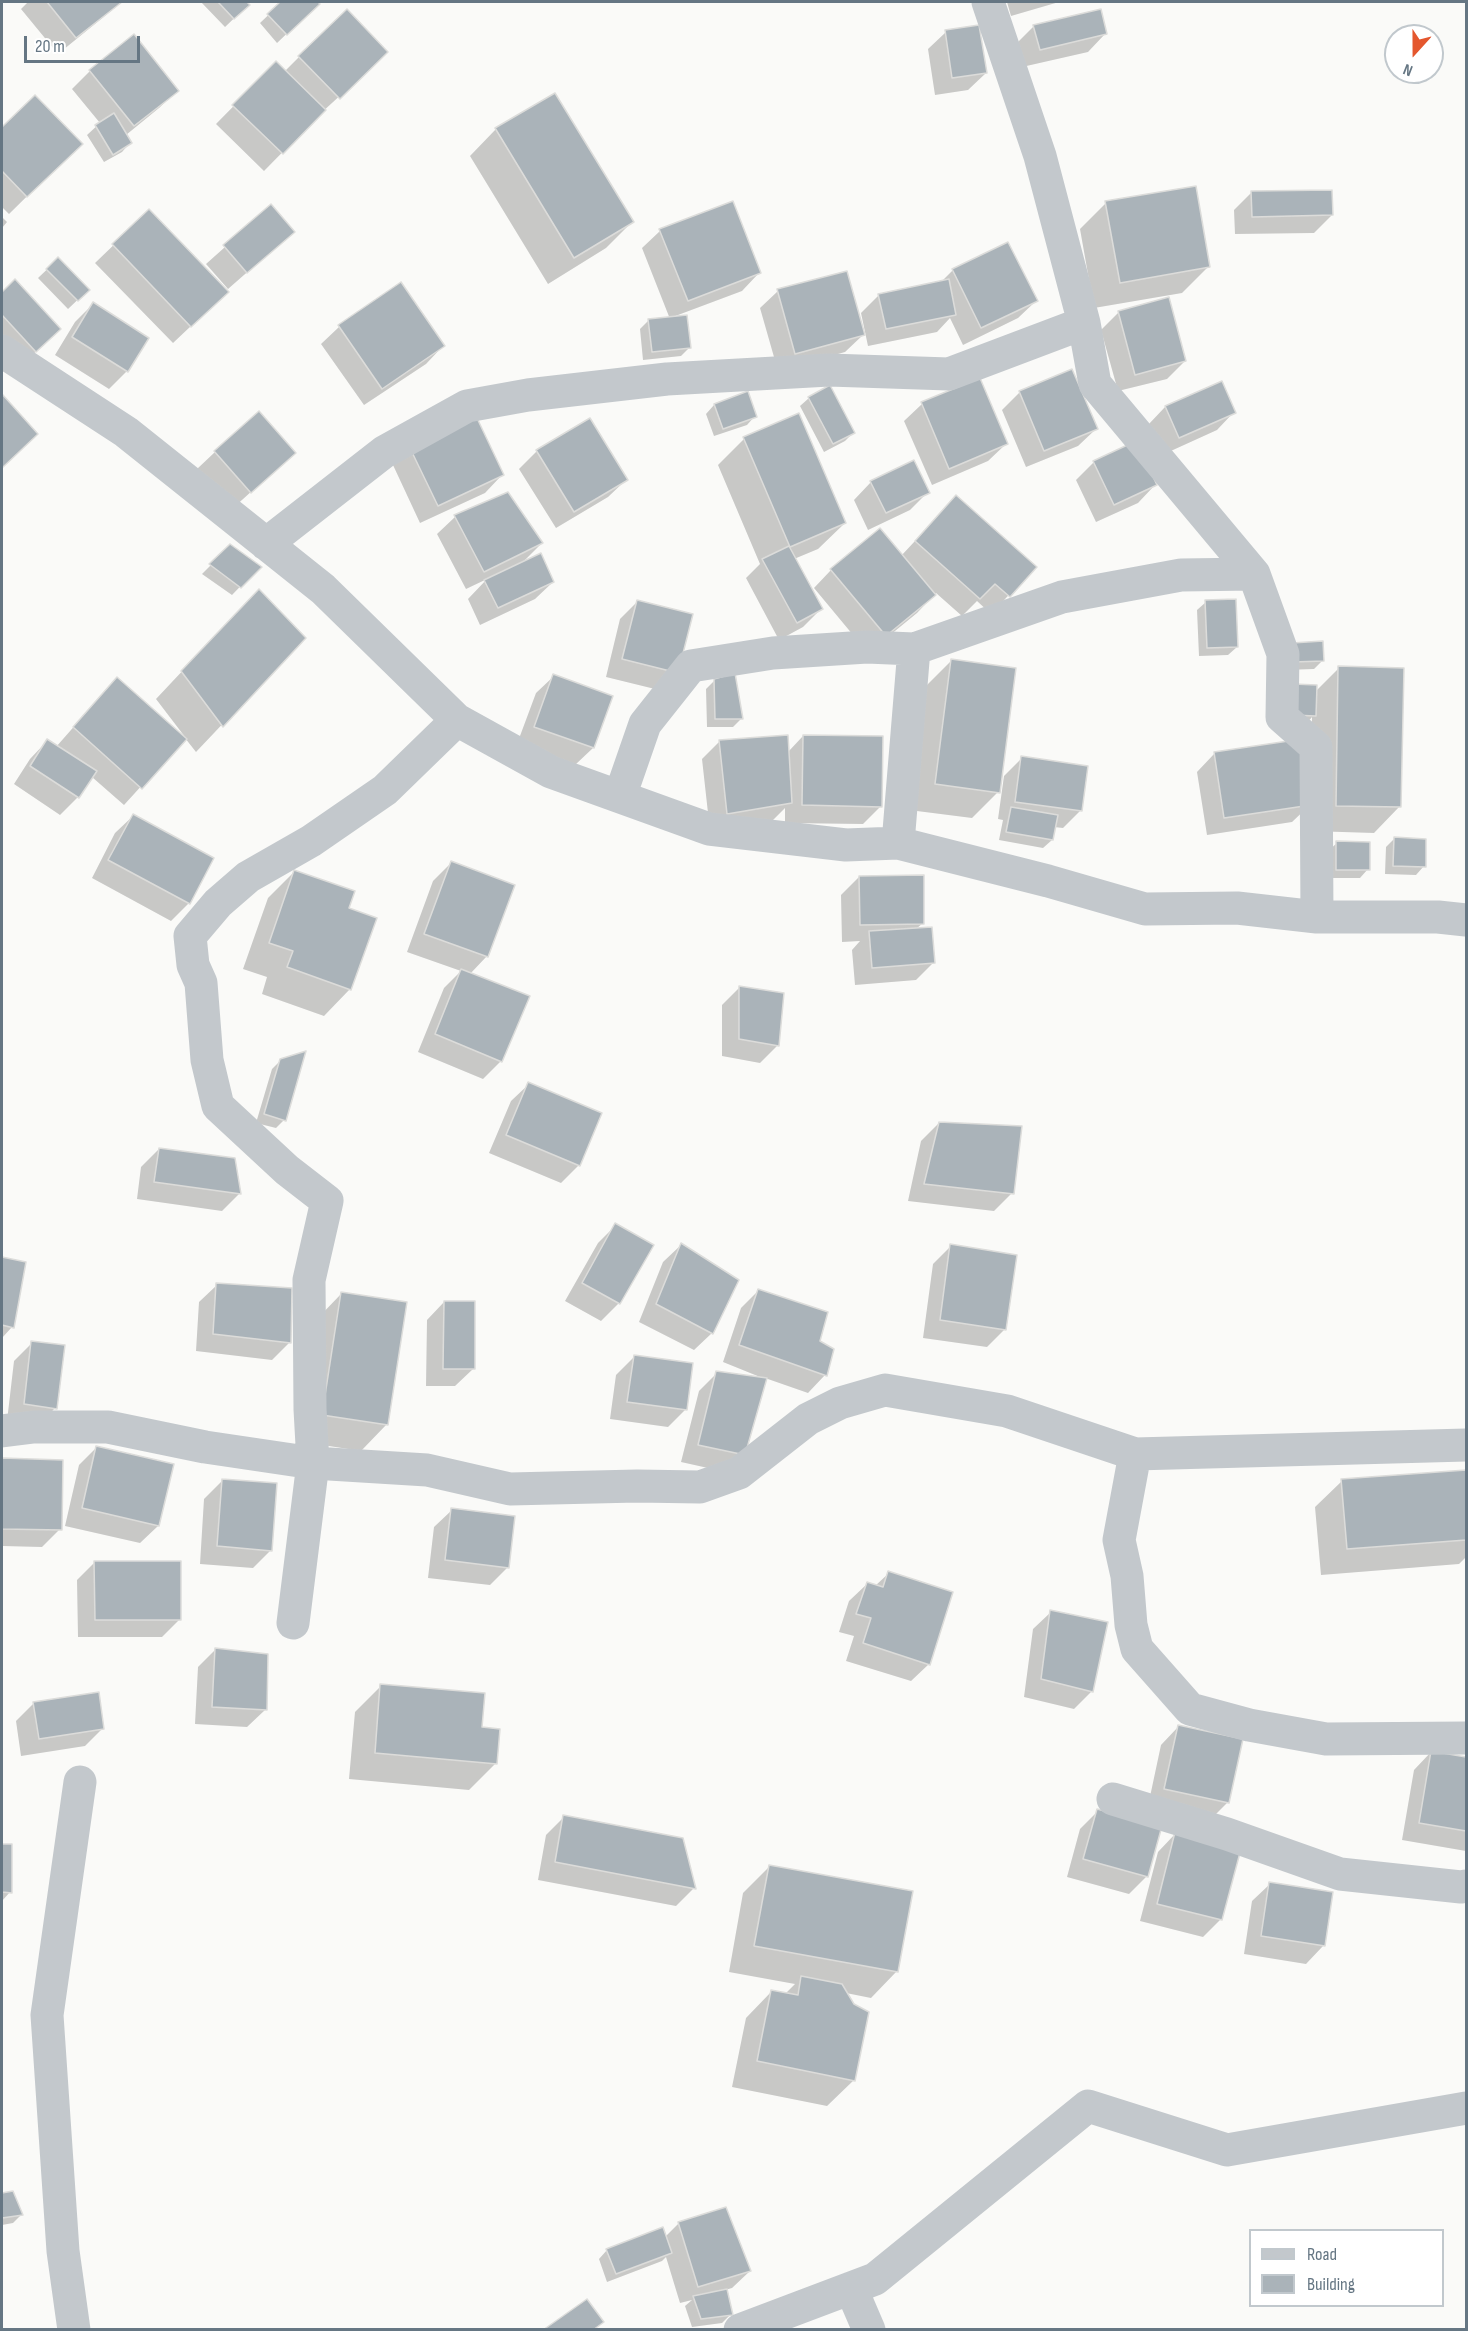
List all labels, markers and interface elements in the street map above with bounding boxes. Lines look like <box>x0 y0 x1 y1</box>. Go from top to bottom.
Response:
scale bar <box>27 24 142 62</box>
north arrow <box>1384 24 1444 84</box>
text: 20 m <box>35 36 65 57</box>
text: N <box>1401 59 1415 80</box>
legend <box>1249 2229 1444 2307</box>
text: Road <box>1307 2244 1337 2265</box>
text: Building <box>1307 2274 1355 2295</box>

